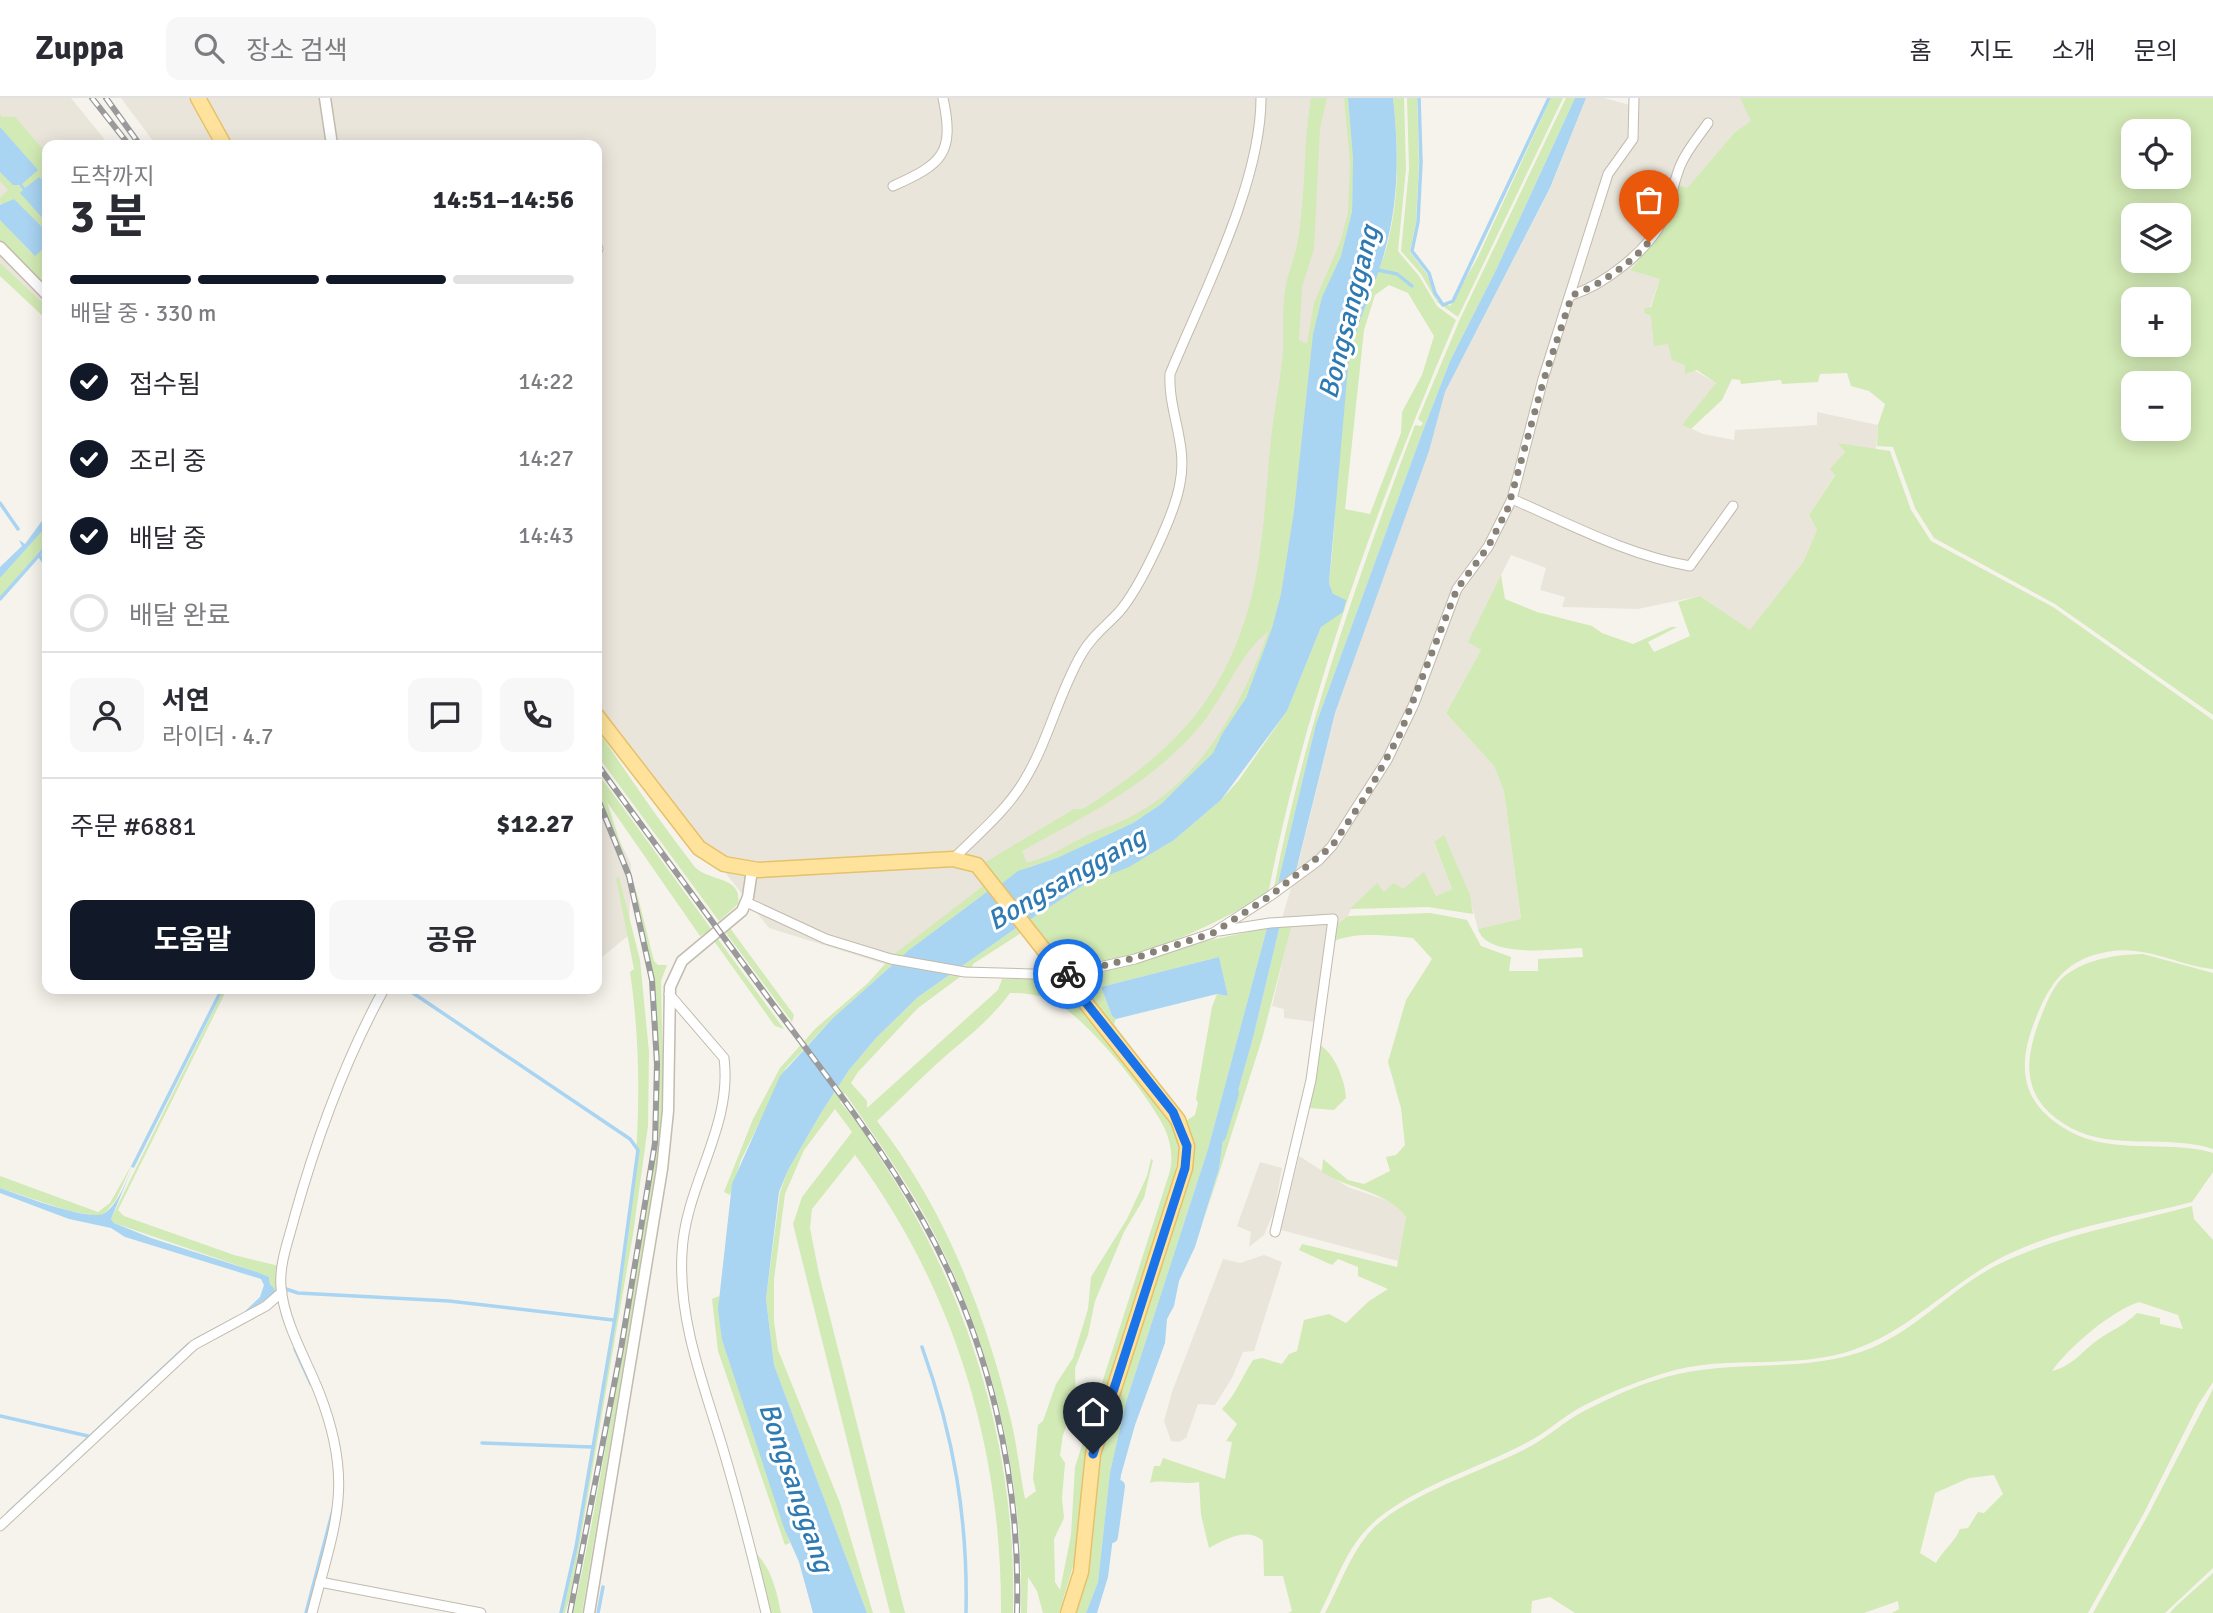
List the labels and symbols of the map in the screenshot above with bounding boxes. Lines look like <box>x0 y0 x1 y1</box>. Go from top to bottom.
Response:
pin <box>1619 170 1679 242</box>
water label: Bongsanggang <box>1311 220 1387 402</box>
water label: Bongsanggang <box>981 819 1154 938</box>
courier <box>1033 939 1103 1009</box>
pin <box>1063 1382 1123 1454</box>
water label: Bongsanggang <box>751 1398 842 1579</box>

